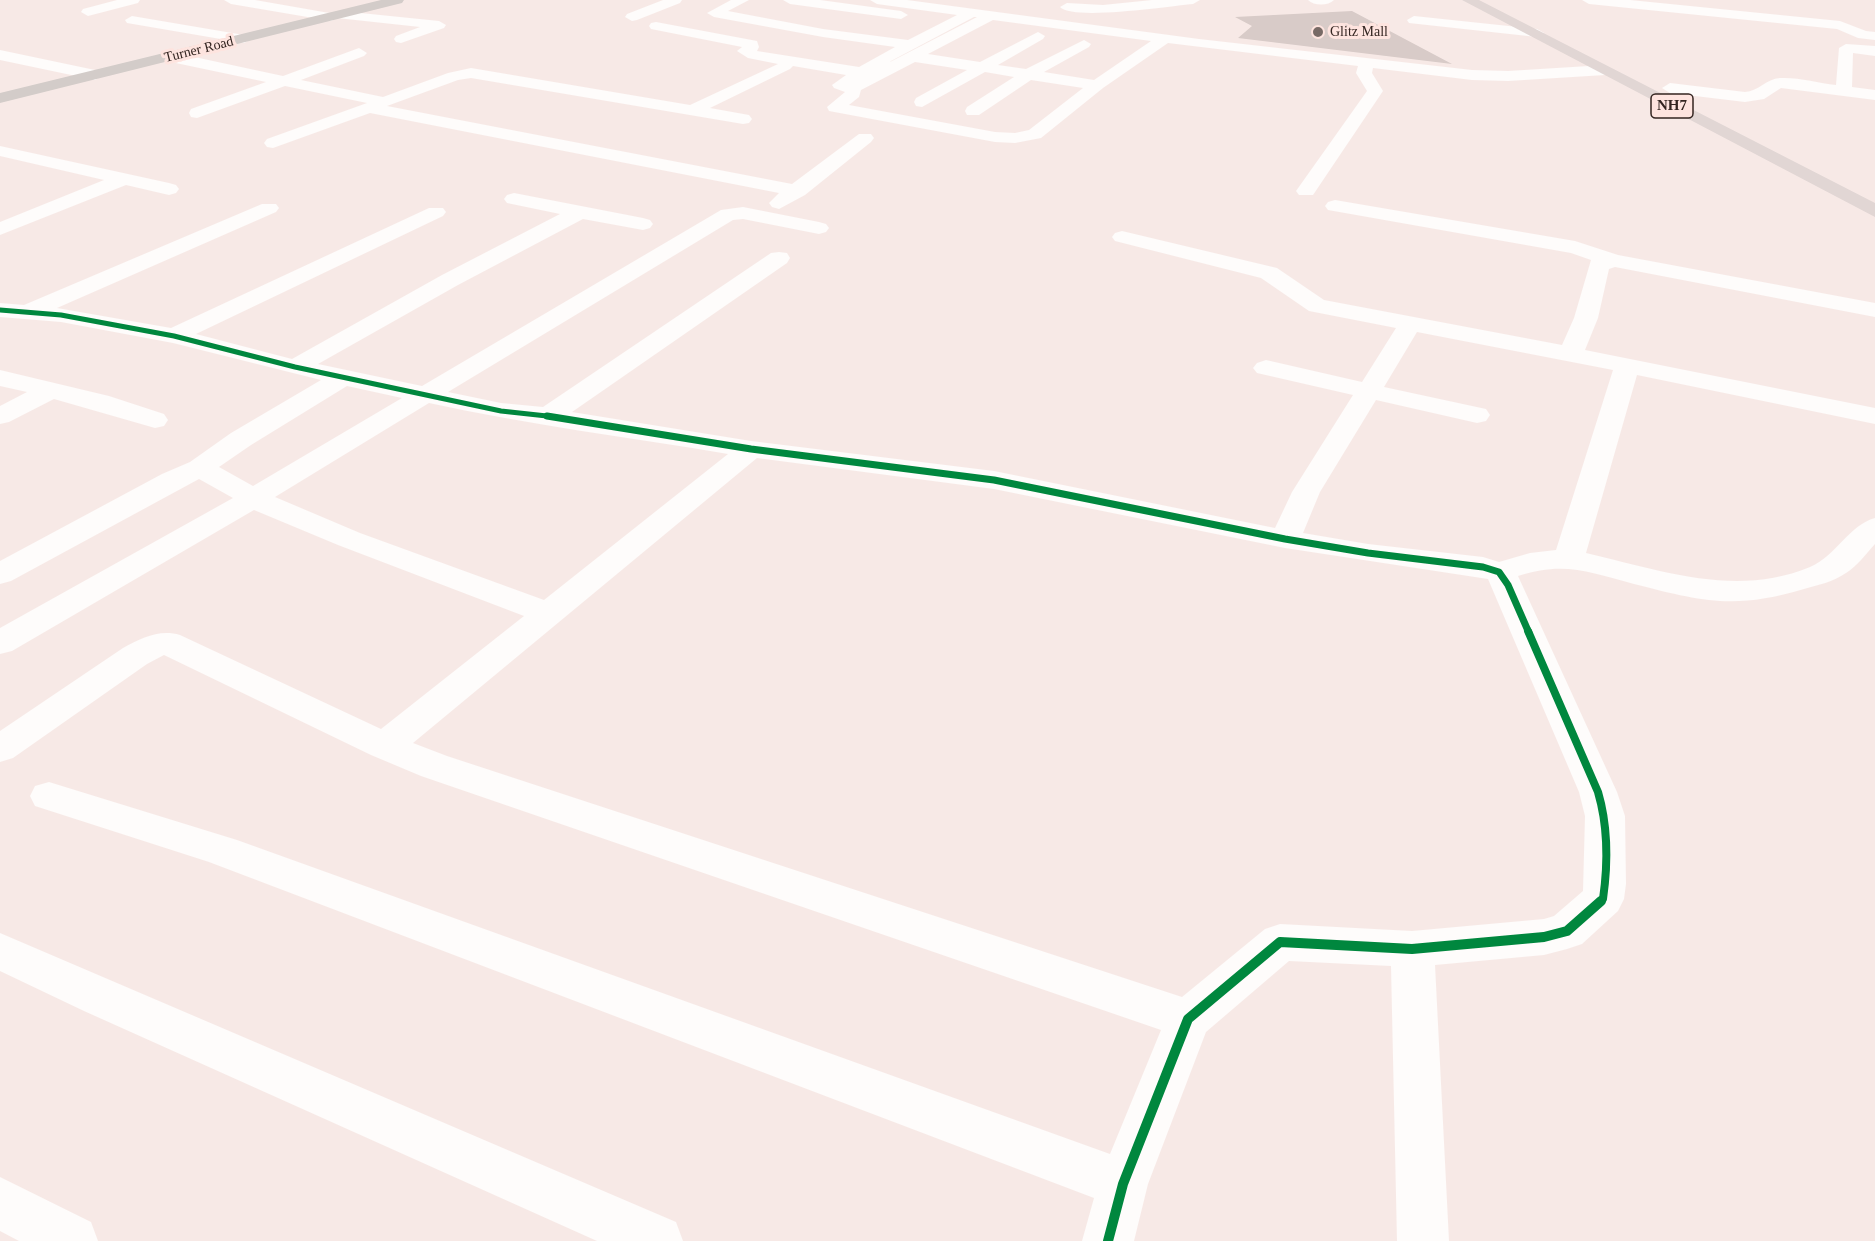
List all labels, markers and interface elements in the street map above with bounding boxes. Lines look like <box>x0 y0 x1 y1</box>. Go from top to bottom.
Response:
place label: Glitz Mall <box>1330 24 1388 40</box>
marker: Glitz Mall <box>1311 25 1325 39</box>
street label: Turner Road <box>163 33 235 67</box>
road number: NH7 <box>1651 94 1693 118</box>

